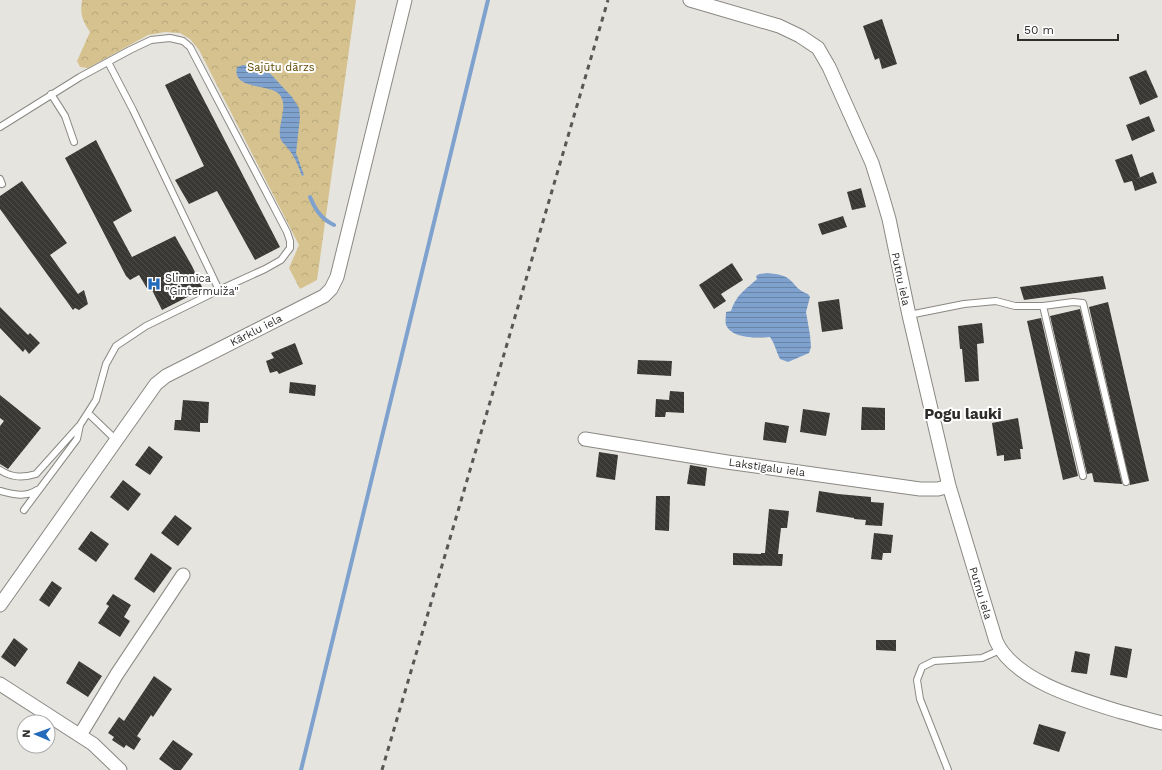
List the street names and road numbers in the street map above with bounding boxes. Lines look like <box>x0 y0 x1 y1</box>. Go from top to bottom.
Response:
street label: Putnu iela <box>889 251 913 307</box>
street label: Kārklu iela <box>228 312 284 349</box>
street label: Lakstīgalu iela <box>728 456 806 479</box>
street label: Putnu iela <box>966 565 995 621</box>

